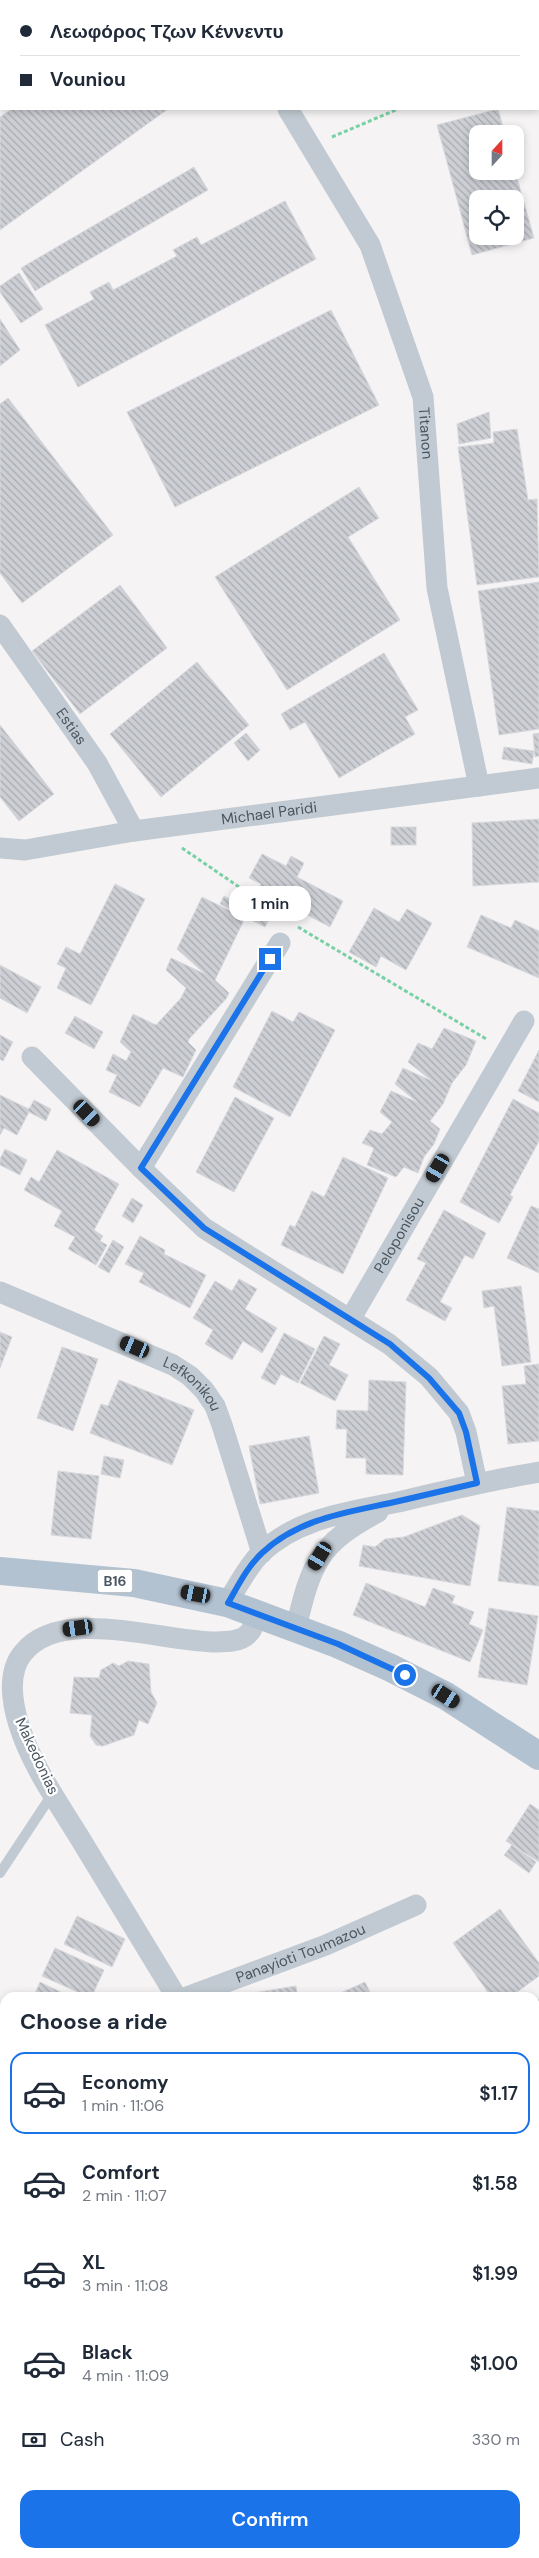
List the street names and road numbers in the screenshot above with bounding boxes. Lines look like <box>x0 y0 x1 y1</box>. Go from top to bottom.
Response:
street label: Titanon <box>414 406 438 460</box>
street label: Estias <box>51 704 91 749</box>
street label: Michael Paridi <box>220 797 318 829</box>
street label: Peloponisou <box>369 1193 429 1277</box>
street label: Lefkonikou <box>160 1352 226 1414</box>
road number: B16 <box>98 1570 132 1592</box>
street label: Makedonias <box>11 1714 63 1798</box>
street label: Panayioti Toumazou <box>233 1919 369 1988</box>

